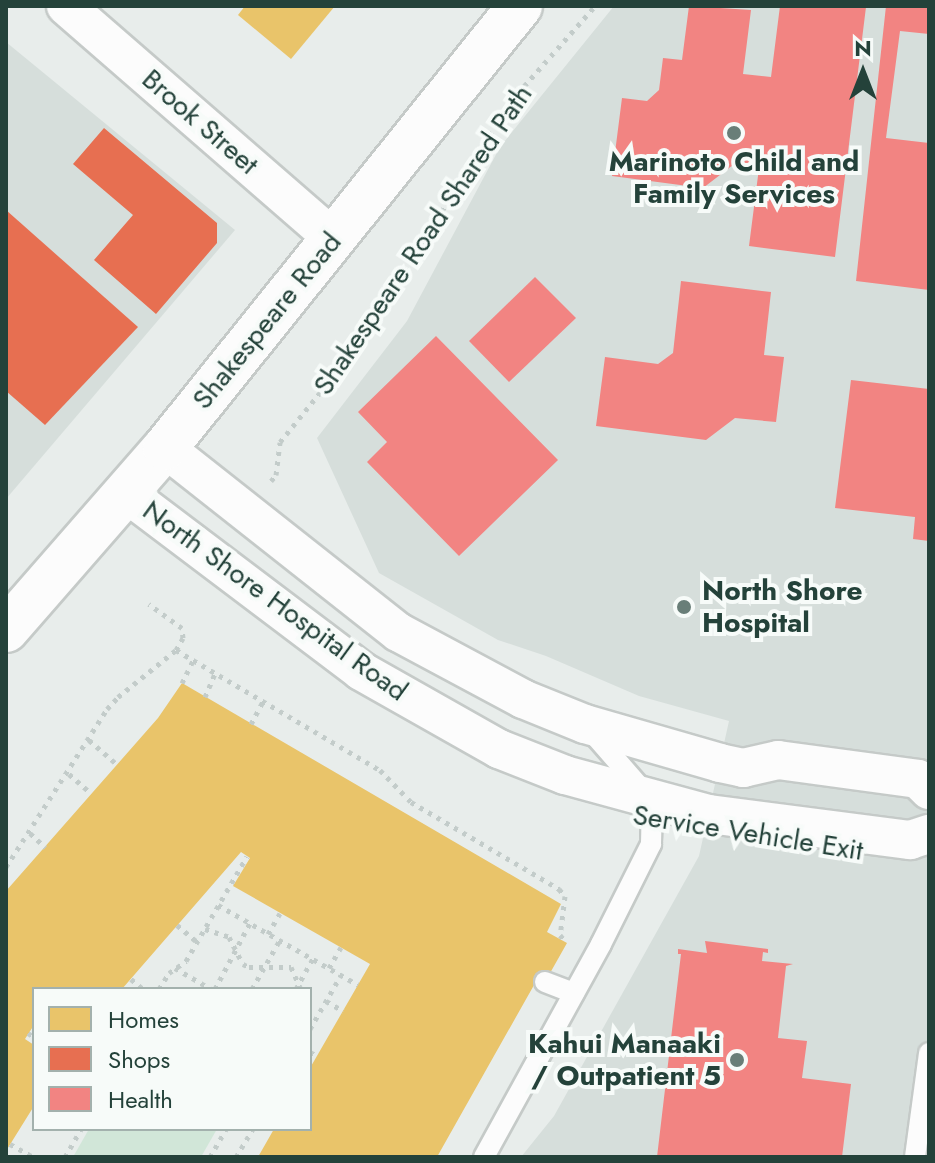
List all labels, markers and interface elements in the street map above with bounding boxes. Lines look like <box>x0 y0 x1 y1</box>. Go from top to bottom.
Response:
north arrow <box>823 32 903 112</box>
text: N <box>854 32 872 64</box>
street label: Brook Street <box>135 62 265 182</box>
street label: Shakespeare Road Shared Path <box>307 79 539 401</box>
marker: Marinoto Child and Family Services <box>725 124 743 142</box>
place label: Marinoto Child and Family Services <box>609 145 859 211</box>
street label: Shakespeare Road <box>186 226 348 416</box>
street label: North Shore Hospital Road <box>136 494 414 708</box>
place label: North Shore Hospital <box>702 574 863 640</box>
marker: North Shore Hospital <box>673 596 695 618</box>
street label: Service Vehicle Exit <box>631 798 865 868</box>
legend <box>32 987 312 1131</box>
text: Homes <box>108 1002 179 1037</box>
place label: Kahui Manaaki / Outpatient 5 <box>528 1027 721 1093</box>
text: Shops <box>108 1042 170 1077</box>
marker: Kahui Manaaki / Outpatient 5 <box>728 1051 746 1069</box>
text: Health <box>108 1082 173 1117</box>

